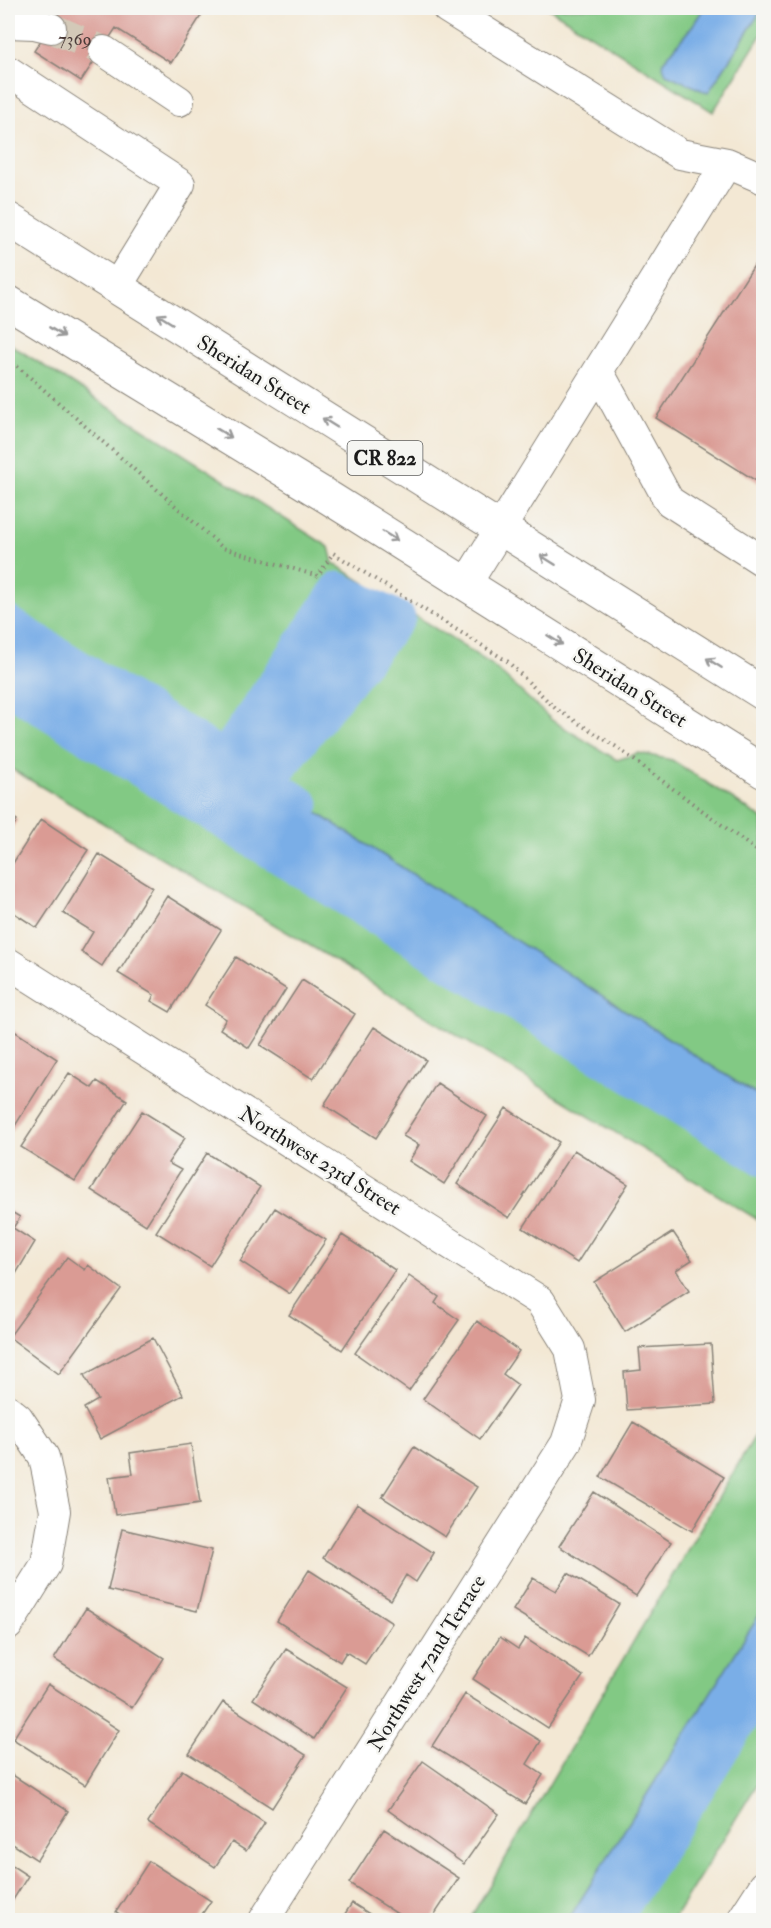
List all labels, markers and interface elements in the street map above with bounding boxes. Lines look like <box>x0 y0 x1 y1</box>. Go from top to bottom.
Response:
house number: 7369 <box>58 28 92 51</box>
one-way arrow <box>157 312 174 324</box>
one-way arrow <box>48 326 65 338</box>
street label: Sheridan Street <box>192 329 316 421</box>
one-way arrow <box>322 416 339 428</box>
one-way arrow <box>215 428 232 440</box>
road number: CR 822 <box>348 441 422 475</box>
one-way arrow <box>381 530 398 542</box>
one-way arrow <box>540 553 557 565</box>
one-way arrow <box>546 634 563 646</box>
street label: Sheridan Street <box>568 642 692 734</box>
one-way arrow <box>706 656 723 668</box>
street label: Northwest 23rd Street <box>234 1100 406 1222</box>
street label: Northwest 72nd Terrace <box>362 1570 492 1756</box>

